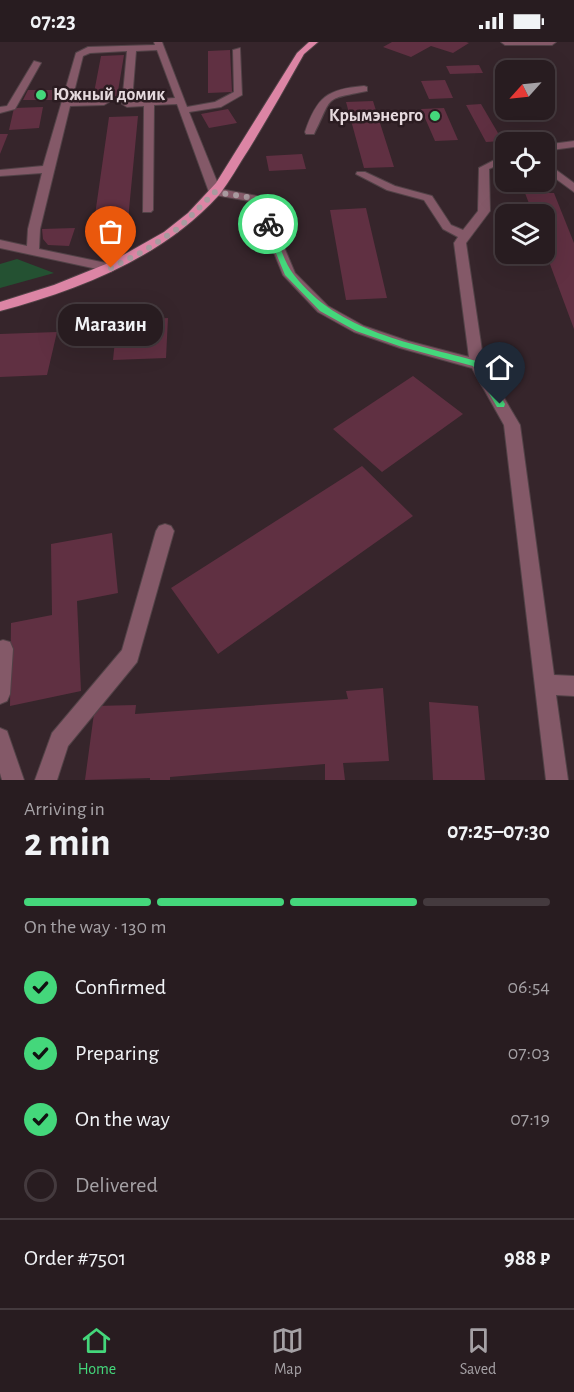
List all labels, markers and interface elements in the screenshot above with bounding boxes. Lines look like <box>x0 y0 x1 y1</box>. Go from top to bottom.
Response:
text: 07:23 <box>30 10 76 32</box>
north arrow <box>495 60 555 120</box>
map controls <box>495 60 555 264</box>
place label: Южный домик <box>53 86 165 104</box>
marker: Южный домик <box>34 88 48 102</box>
place label: Крымэнерго <box>329 107 423 125</box>
marker: Крымэнерго <box>428 109 442 123</box>
button: locate <box>495 132 555 192</box>
courier <box>238 194 298 254</box>
button: layers <box>495 204 555 264</box>
pin <box>85 206 136 268</box>
icon: bike <box>252 208 285 241</box>
icon: bag <box>94 215 127 248</box>
callout: Магазин <box>58 304 164 346</box>
text: Магазин <box>74 315 147 335</box>
pin <box>474 342 525 404</box>
icon: home <box>483 351 516 384</box>
text: Arriving in <box>24 799 105 819</box>
text: 07:25–07:30 <box>447 820 550 842</box>
text: 2 min <box>24 824 111 863</box>
text: On the way · 130 m <box>24 917 166 937</box>
icon: check <box>24 971 57 1004</box>
text: Confirmed <box>75 976 166 998</box>
text: 06:54 <box>507 977 550 997</box>
icon: check <box>24 1037 57 1070</box>
text: Preparing <box>75 1042 159 1064</box>
text: 07:03 <box>508 1043 550 1063</box>
icon: check <box>24 1103 57 1136</box>
text: On the way <box>75 1108 170 1130</box>
text: 07:19 <box>510 1109 550 1129</box>
text: Delivered <box>75 1174 158 1196</box>
text: Order #7501 <box>24 1247 126 1269</box>
text: 988 ₽ <box>504 1247 550 1269</box>
tab: Home <box>78 1324 116 1379</box>
tab: Map <box>271 1324 304 1379</box>
tab: Saved <box>460 1324 496 1379</box>

